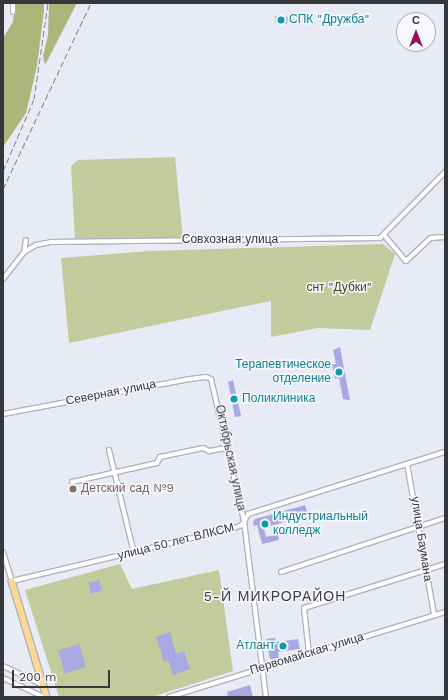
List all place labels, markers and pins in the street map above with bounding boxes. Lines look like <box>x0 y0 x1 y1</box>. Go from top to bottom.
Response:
place label: СПК "Дружба" <box>289 13 369 27</box>
marker: СПК "Дружба" <box>276 15 286 25</box>
place label: Терапевтическое отделение <box>235 358 331 386</box>
marker: Терапевтическое отделение <box>334 367 344 377</box>
place label: Поликлиника <box>242 392 315 406</box>
marker: Поликлиника <box>229 394 239 404</box>
place label: Детский сад №9 <box>81 482 174 496</box>
marker: Детский сад №9 <box>68 484 78 494</box>
place label: Индустриальный колледж <box>273 510 368 538</box>
marker: Индустриальный колледж <box>260 519 270 529</box>
place label: Атлант <box>236 639 275 653</box>
marker: Атлант <box>278 641 288 651</box>

